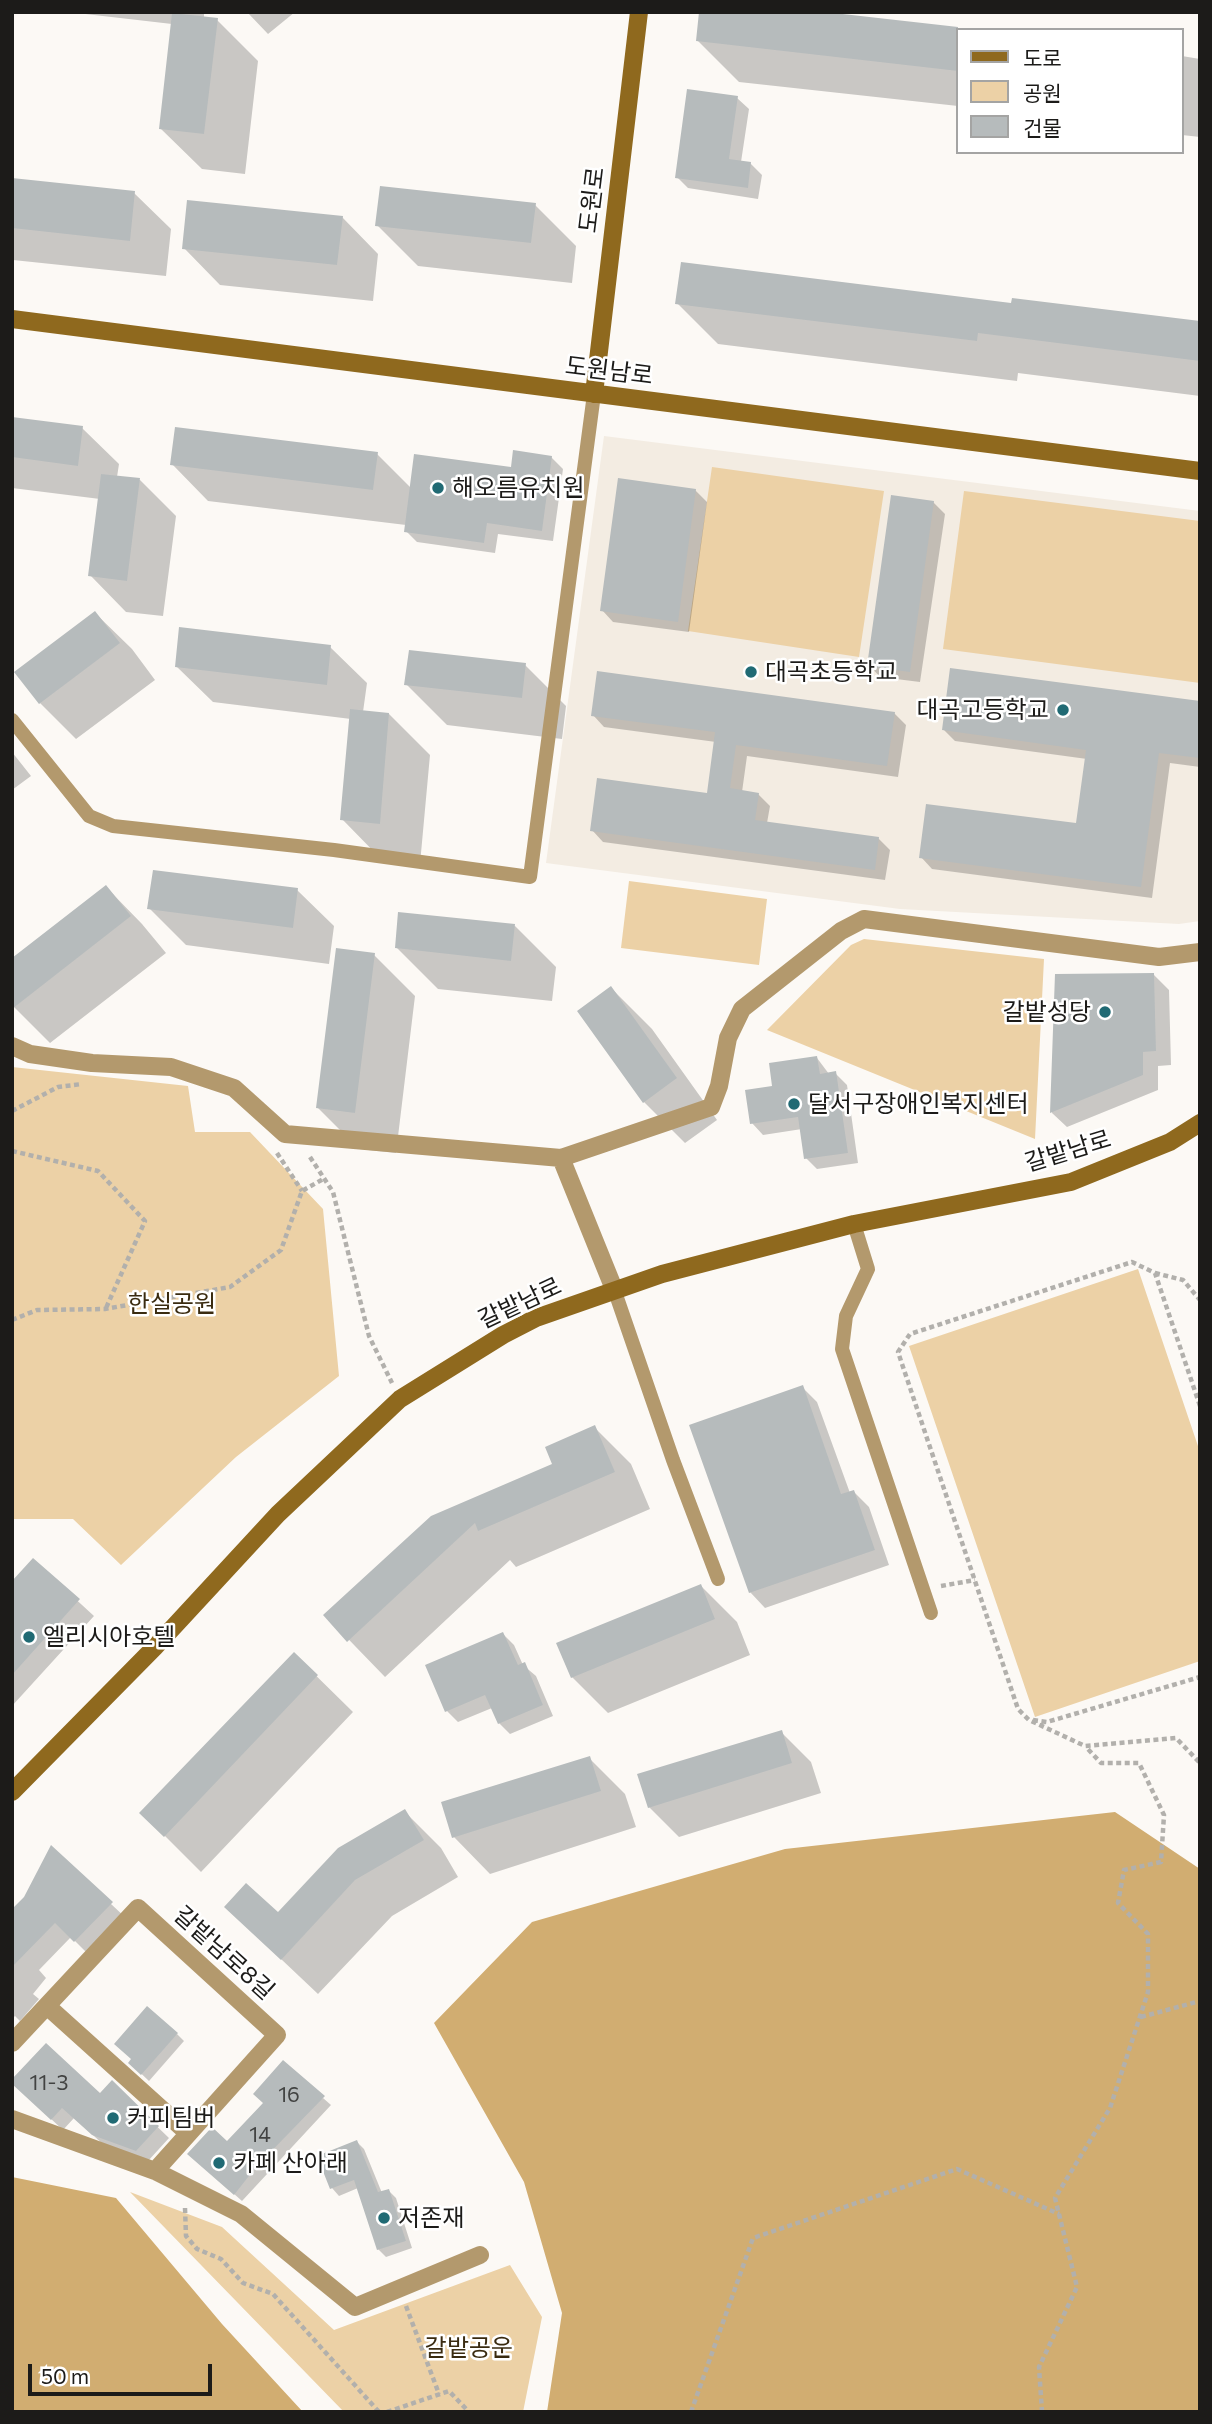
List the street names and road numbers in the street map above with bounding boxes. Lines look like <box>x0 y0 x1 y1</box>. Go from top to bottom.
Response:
street label: 도원로 <box>574 165 610 235</box>
street label: 도원남로 <box>563 351 655 391</box>
street label: 갈밭남로 <box>1022 1124 1114 1178</box>
street label: 갈밭남로 <box>474 1271 566 1335</box>
street label: 갈밭남로8길 <box>168 1900 280 2006</box>

